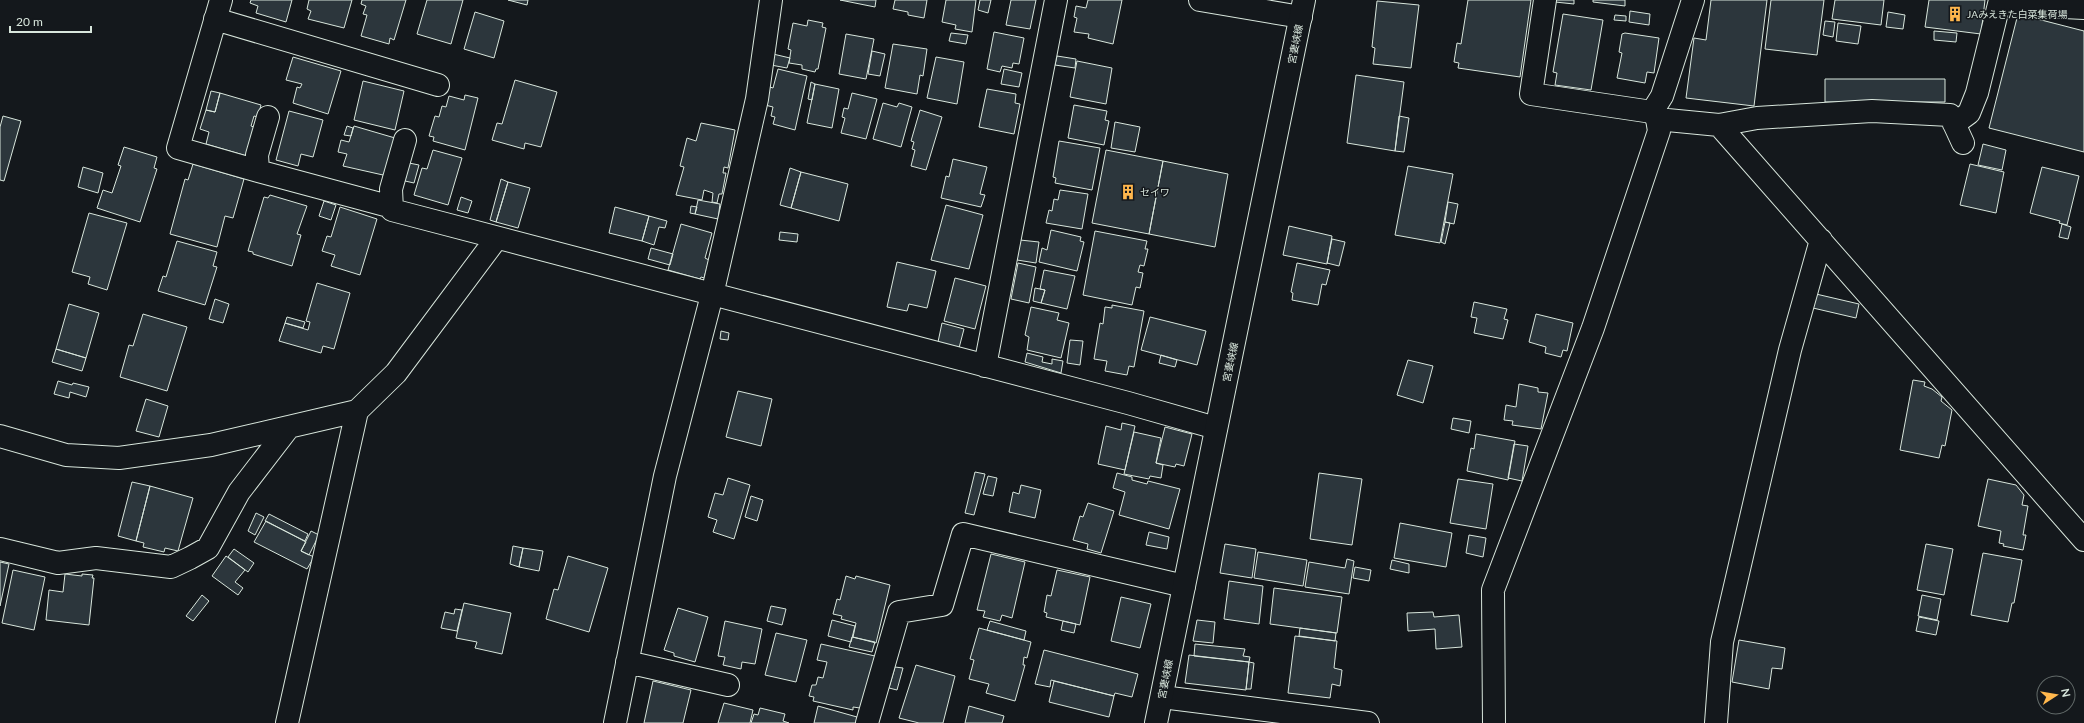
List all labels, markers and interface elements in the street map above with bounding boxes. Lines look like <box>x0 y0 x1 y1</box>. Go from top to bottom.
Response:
building icon: JAみえきた白菜集荷場 <box>1946 5 1964 23</box>
scale bar <box>10 8 91 34</box>
place label: JAみえきた白菜集荷場 <box>1967 8 2068 20</box>
text: 20 m <box>16 14 43 29</box>
street label: 宮妻峡線 <box>1285 23 1305 65</box>
building icon: セイワ <box>1119 183 1137 201</box>
place label: セイワ <box>1140 186 1170 198</box>
street label: 宮妻峡線 <box>1220 341 1240 383</box>
street label: 宮妻峡線 <box>1155 658 1175 700</box>
north arrow <box>2036 675 2076 715</box>
text: N <box>2059 687 2074 698</box>

